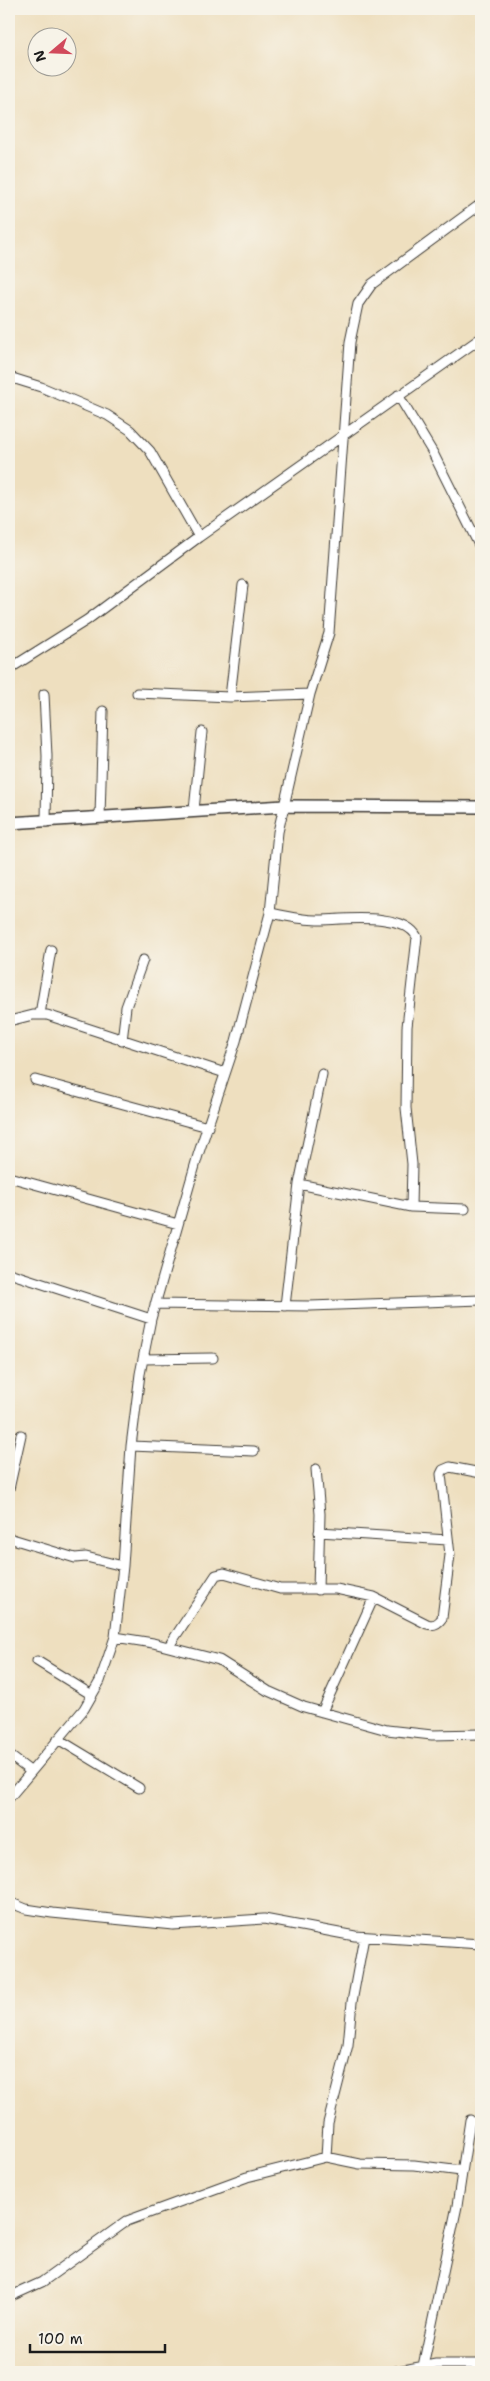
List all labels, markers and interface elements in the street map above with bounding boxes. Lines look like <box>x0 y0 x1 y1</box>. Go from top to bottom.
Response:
north arrow <box>28 28 78 78</box>
text: N <box>29 48 50 64</box>
scale bar <box>30 2321 165 2353</box>
text: 100 m <box>38 2329 83 2349</box>

